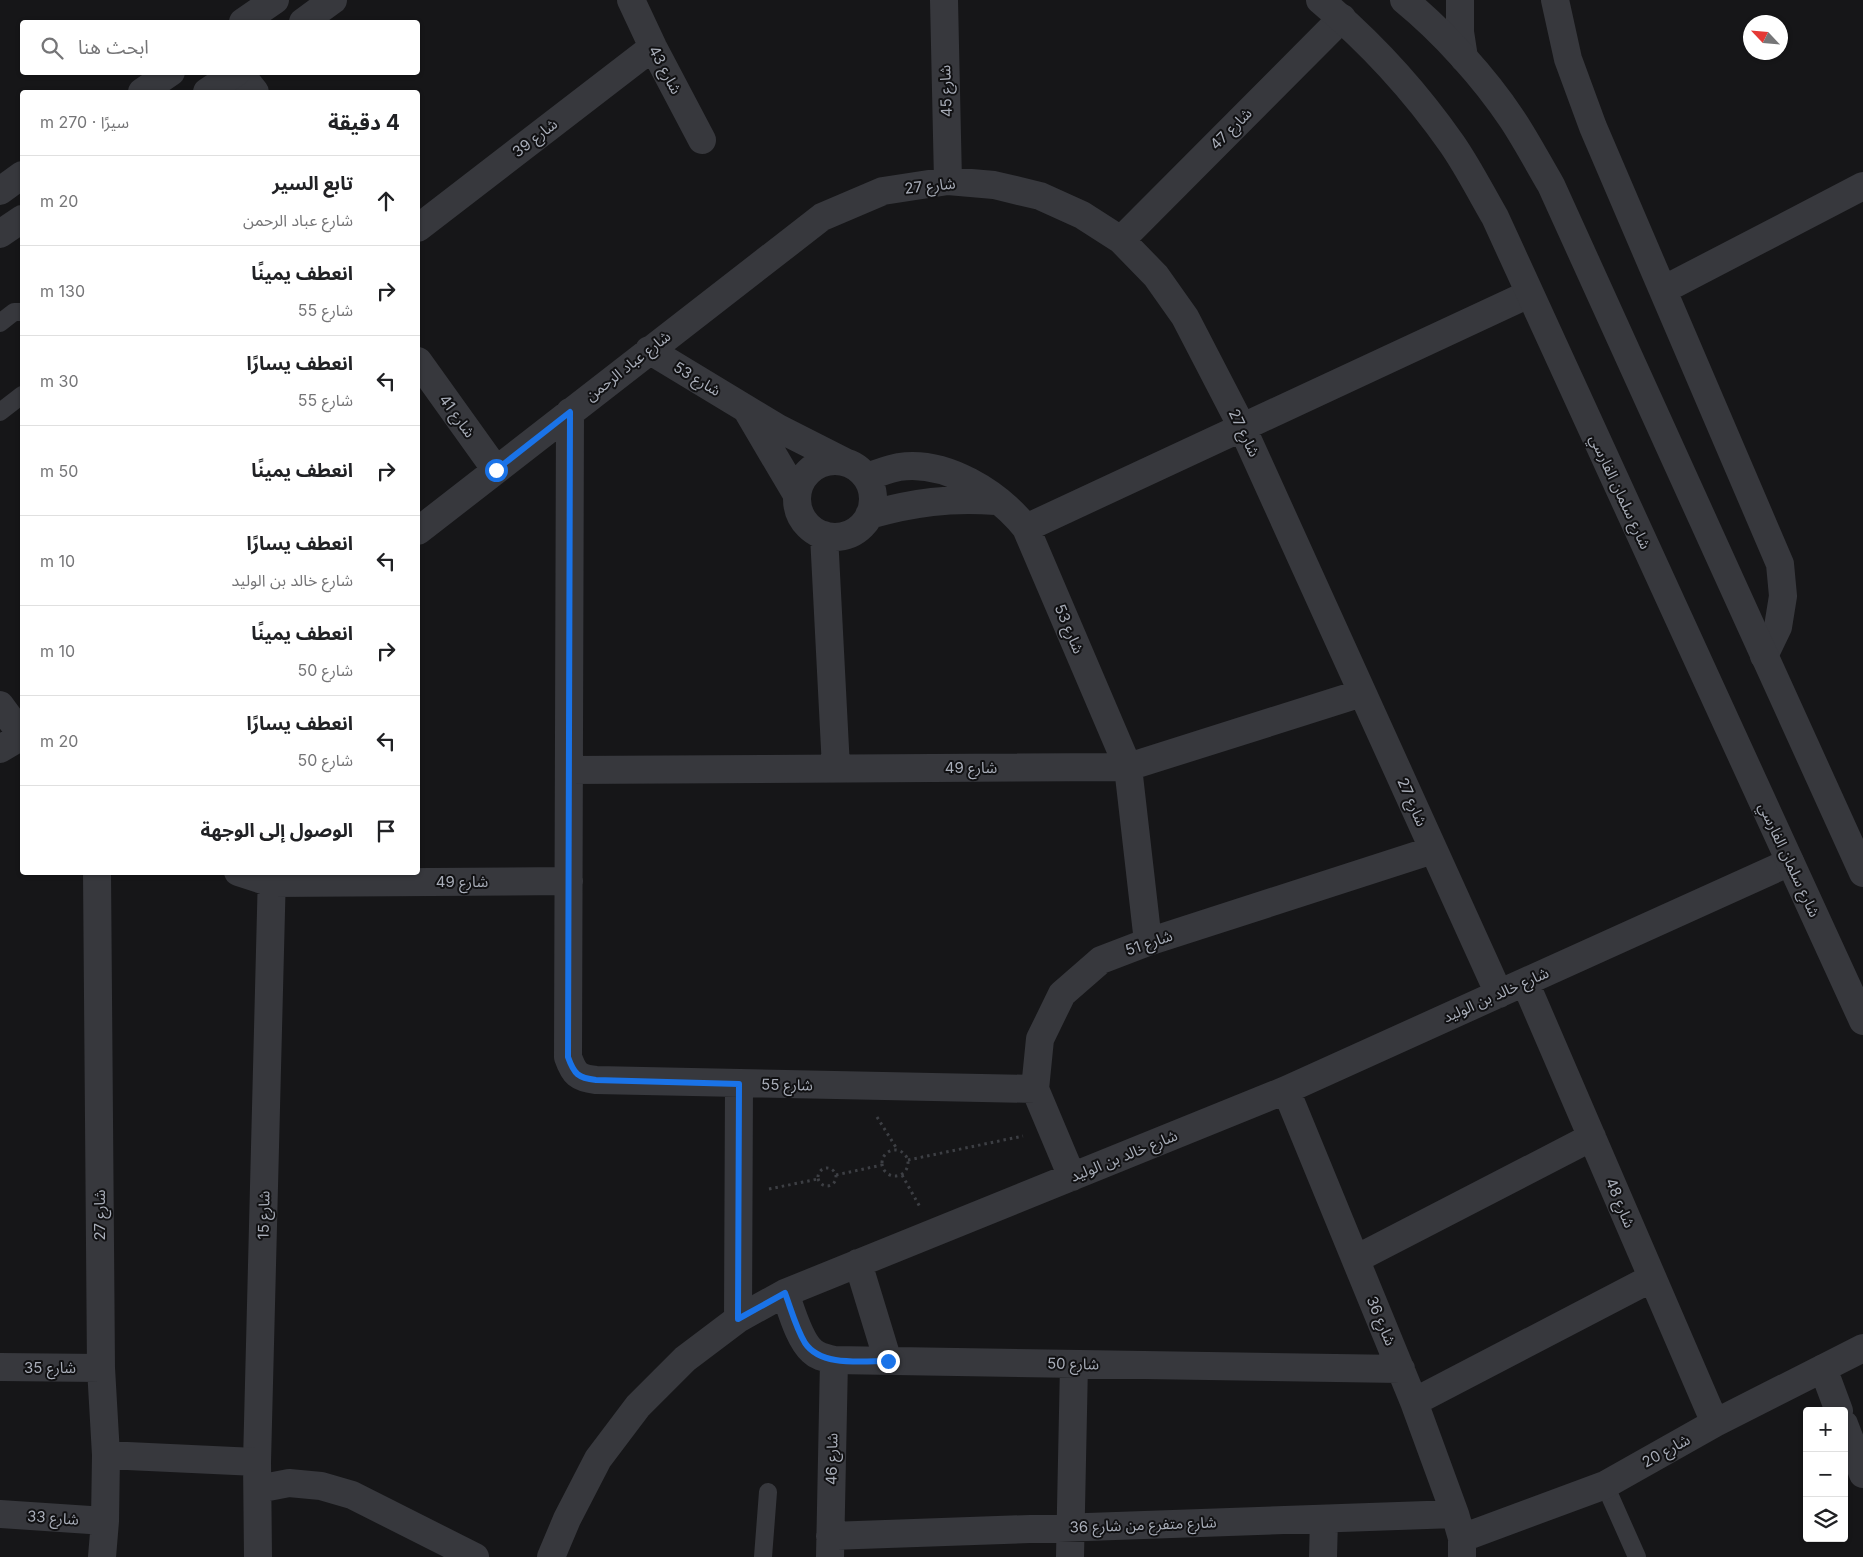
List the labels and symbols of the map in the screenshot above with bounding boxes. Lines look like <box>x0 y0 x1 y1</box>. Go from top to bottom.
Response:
north arrow <box>1743 15 1788 60</box>
street label: شارع 43 <box>642 42 686 99</box>
street label: شارع 45 <box>935 64 959 117</box>
street label: شارع 47 <box>1206 104 1258 156</box>
street label: شارع 39 <box>508 114 563 163</box>
street label: شارع 27 <box>904 173 957 201</box>
street label: شارع عباد الرحمن <box>581 326 676 407</box>
street label: شارع 53 <box>669 357 725 403</box>
street label: شارع 41 <box>433 390 480 443</box>
street label: شارع 27 <box>1222 406 1264 461</box>
street label: شارع سلمان الفارسي <box>1583 431 1655 554</box>
route start <box>485 459 508 482</box>
street label: شارع 53 <box>1048 601 1088 658</box>
street label: شارع 49 <box>945 758 997 780</box>
street label: شارع 27 <box>1391 775 1432 830</box>
street label: شارع سلمان الفارسي <box>1752 799 1824 922</box>
street label: شارع 49 <box>436 872 488 894</box>
street label: شارع 51 <box>1123 926 1176 962</box>
street label: شارع خالد بن الوليد <box>1440 963 1553 1029</box>
street label: شارع 55 <box>761 1075 813 1097</box>
street label: شارع خالد بن الوليد <box>1067 1125 1182 1188</box>
street label: شارع 48 <box>1599 1175 1640 1232</box>
street label: شارع 27 <box>90 1189 112 1241</box>
street label: شارع 15 <box>254 1190 276 1240</box>
street label: شارع 36 <box>1360 1293 1400 1350</box>
route end <box>877 1350 900 1373</box>
street label: شارع 50 <box>1047 1354 1099 1376</box>
street label: شارع 35 <box>24 1358 76 1380</box>
street label: شارع 20 <box>1638 1430 1695 1474</box>
street label: شارع 46 <box>822 1432 844 1485</box>
street label: شارع 33 <box>26 1506 80 1532</box>
street label: شارع متفرع من شارع 36 <box>1069 1512 1217 1540</box>

